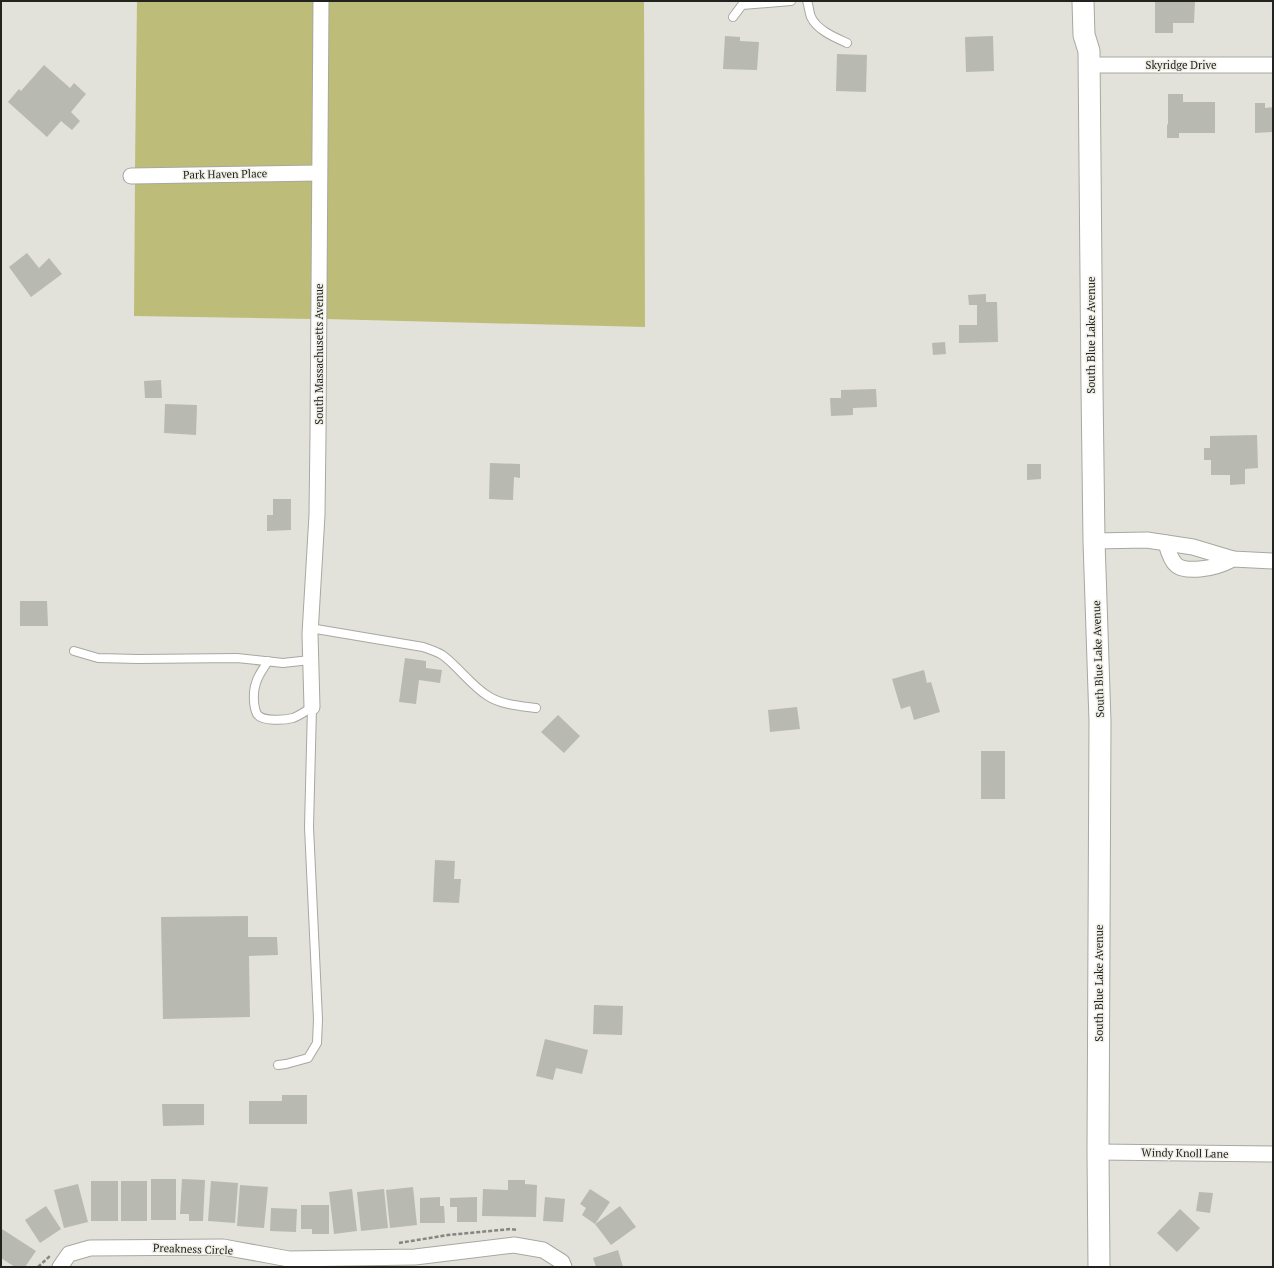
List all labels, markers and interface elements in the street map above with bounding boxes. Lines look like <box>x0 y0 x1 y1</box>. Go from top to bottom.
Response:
street label: Skyridge Drive <box>1146 58 1217 72</box>
street label: Park Haven Place <box>183 166 268 182</box>
street label: South Blue Lake Avenue <box>1084 276 1098 394</box>
street label: South Massachusetts Avenue <box>312 283 326 425</box>
street label: South Blue Lake Avenue <box>1089 600 1107 718</box>
street label: South Blue Lake Avenue <box>1092 924 1106 1042</box>
street label: Windy Knoll Lane <box>1141 1145 1229 1161</box>
street label: Preakness Circle <box>153 1241 234 1257</box>

